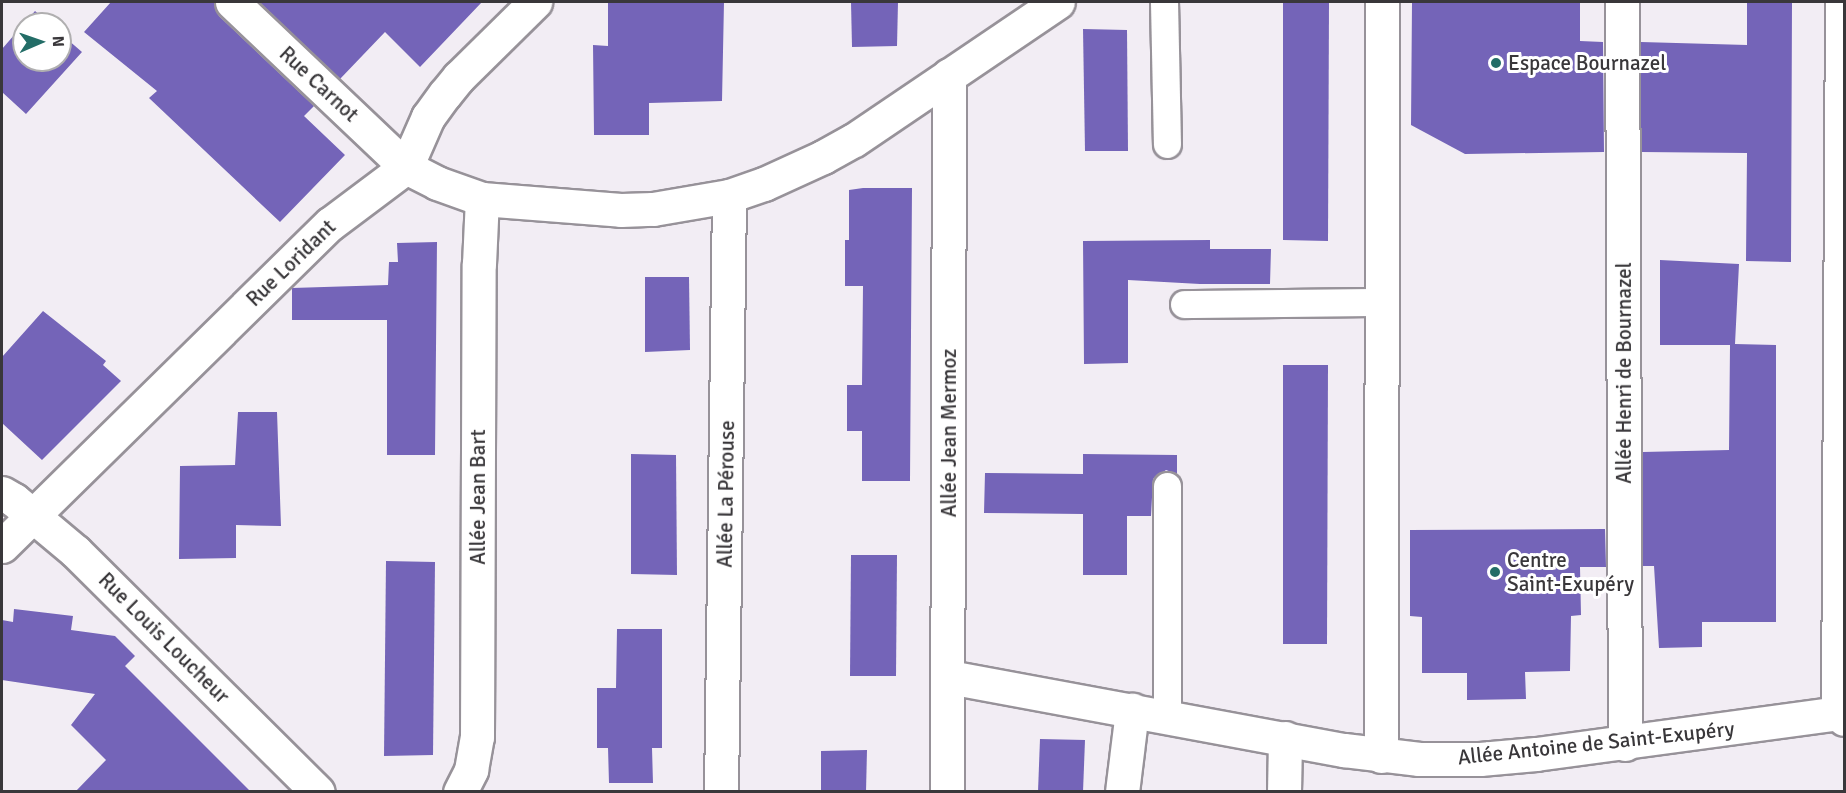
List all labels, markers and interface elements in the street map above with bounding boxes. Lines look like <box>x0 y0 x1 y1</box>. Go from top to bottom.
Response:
north arrow <box>12 12 72 72</box>
text: N <box>48 36 68 47</box>
street label: Rue Carnot <box>274 41 364 127</box>
place label: Espace Bournazel <box>1508 50 1666 76</box>
marker: Espace Bournazel <box>1489 56 1503 70</box>
street label: Rue Loridant <box>241 214 341 312</box>
street label: Allée Henri de Bournazel <box>1611 262 1637 484</box>
street label: Allée Jean Mermoz <box>936 349 962 517</box>
street label: Allée La Pérouse <box>712 420 740 568</box>
street label: Allée Jean Bart <box>465 429 491 565</box>
place label: Centre Saint-Exupéry <box>1507 547 1634 597</box>
marker: Centre Saint-Exupéry <box>1488 565 1502 579</box>
street label: Rue Louis Loucheur <box>93 567 235 709</box>
street label: Allée Antoine de Saint-Exupéry <box>1456 716 1736 770</box>

